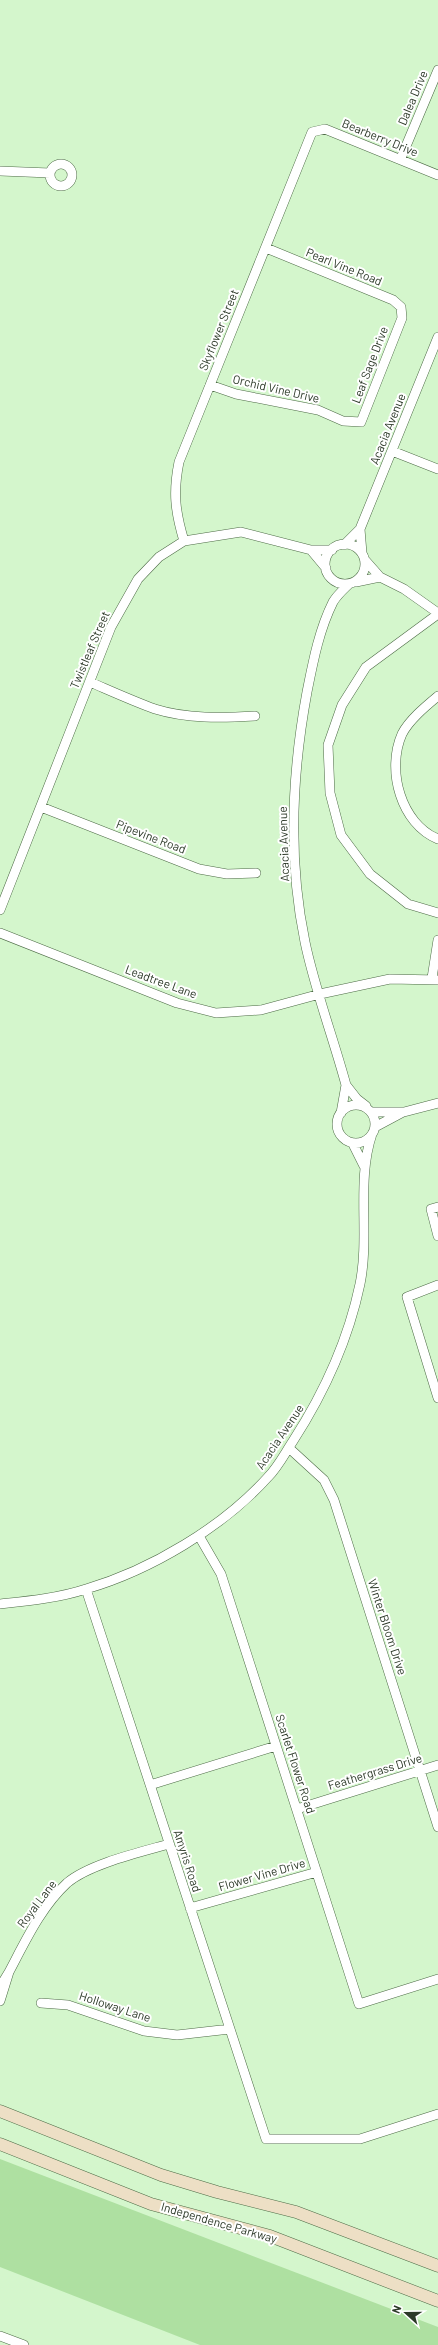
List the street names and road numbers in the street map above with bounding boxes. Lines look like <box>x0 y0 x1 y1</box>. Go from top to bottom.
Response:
street label: Dalea Drive <box>394 68 430 127</box>
street label: Bearberry Drive <box>340 115 421 159</box>
street label: Pearl Vine Road <box>304 244 384 288</box>
street label: Skyflower Street <box>195 287 241 372</box>
street label: Leaf Sage Drive <box>348 324 390 405</box>
street label: Orchid Vine Drive <box>232 371 321 405</box>
street label: Acacia Avenue <box>366 391 408 466</box>
street label: Twistleaf Street <box>66 609 112 690</box>
street label: Acacia Avenue <box>275 806 291 882</box>
street label: Pipevine Road <box>115 816 188 856</box>
street label: Leadtree Lane <box>124 962 199 1001</box>
street label: Acacia Avenue <box>252 1401 306 1472</box>
street label: Winter Bloom Drive <box>366 1577 410 1676</box>
street label: Scarlet Flower Road <box>273 1712 319 1815</box>
street label: Feathergrass Drive <box>326 1750 423 1792</box>
street label: Amyris Road <box>171 1828 205 1894</box>
street label: Flower Vine Drive <box>217 1855 307 1893</box>
street label: Royal Lane <box>14 1877 59 1930</box>
street label: Holloway Lane <box>78 1988 153 2024</box>
street label: Independence Parkway <box>160 2199 279 2245</box>

